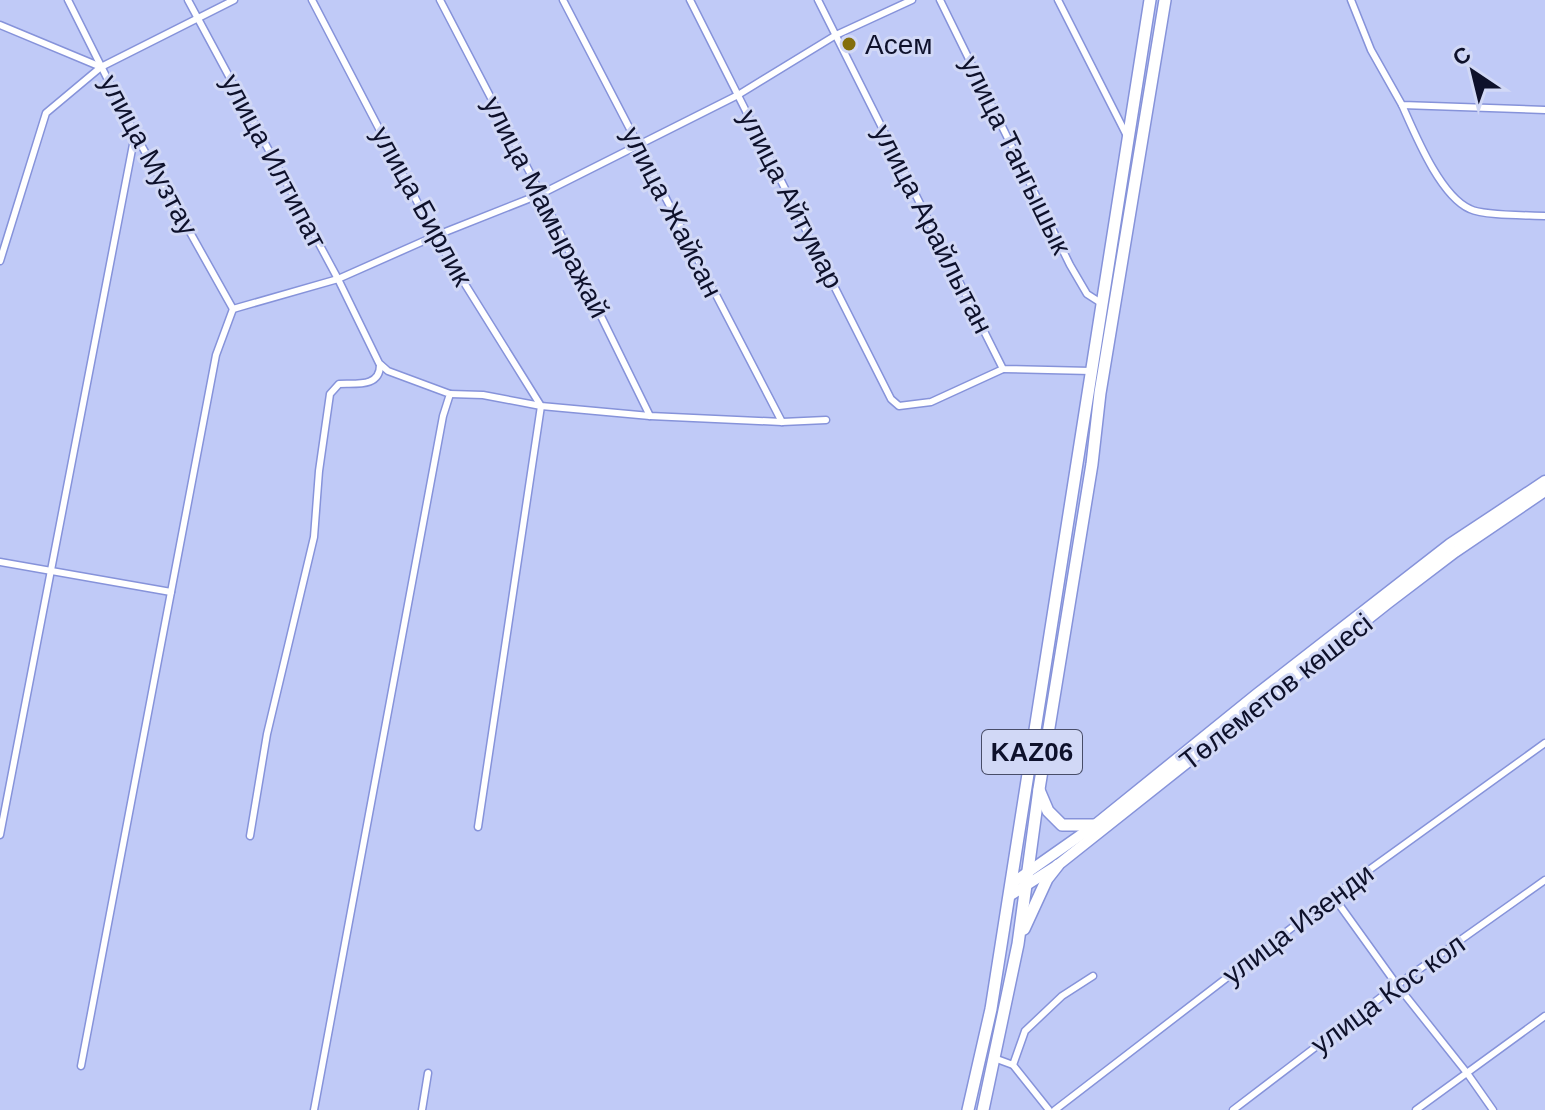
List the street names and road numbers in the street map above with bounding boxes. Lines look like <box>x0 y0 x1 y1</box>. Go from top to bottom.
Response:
street label: улица Тангышык <box>955 51 1078 260</box>
street label: улица Илтипат <box>215 69 333 253</box>
street label: улица Музтау <box>94 70 204 240</box>
street label: улица Мамыражай <box>477 91 615 323</box>
street label: улица Айтумар <box>733 105 849 293</box>
street label: улица Арайлытан <box>867 119 999 339</box>
street label: улица Бирлик <box>365 121 479 292</box>
street label: улица Жайсан <box>616 122 728 302</box>
street label: Төлеметов көшесі <box>1174 607 1378 777</box>
road number: KАZ06 <box>982 730 1082 774</box>
street label: улица Изенди <box>1217 857 1379 991</box>
street label: улица Кос кол <box>1305 928 1471 1060</box>

